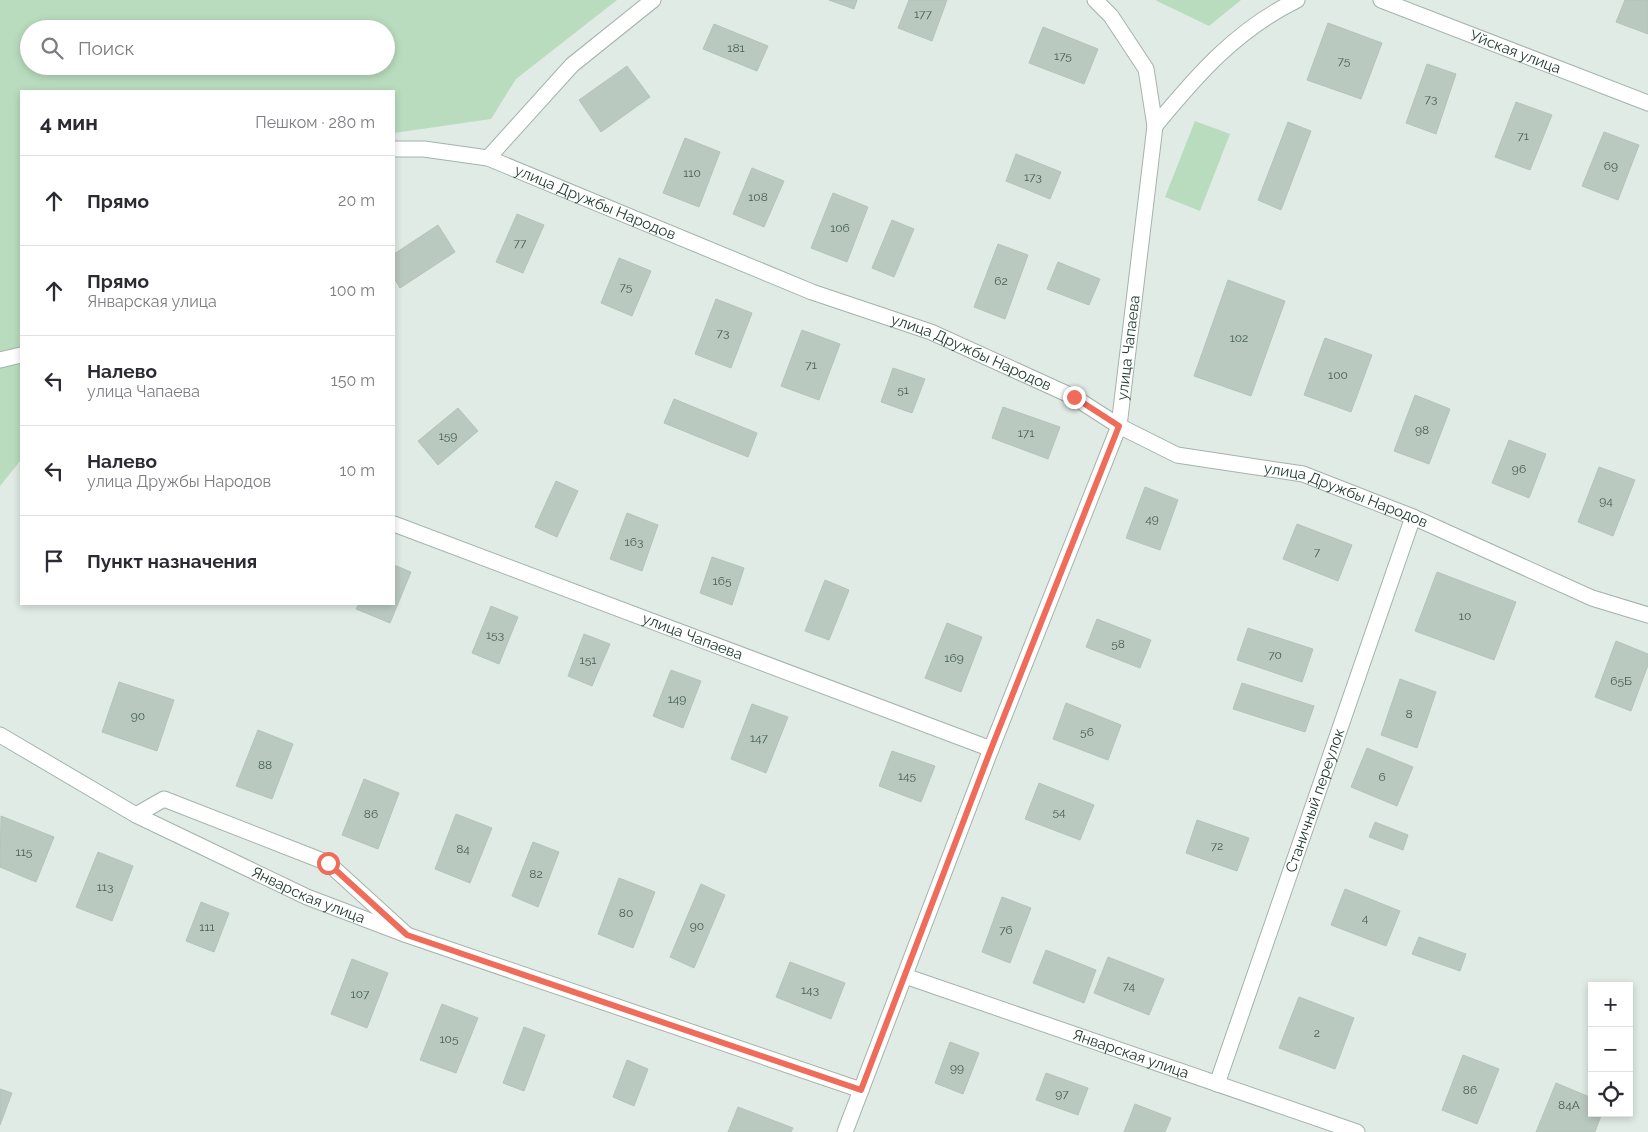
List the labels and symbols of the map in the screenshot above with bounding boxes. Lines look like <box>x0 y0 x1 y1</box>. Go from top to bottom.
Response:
house number: 177 <box>914 7 933 21</box>
street label: Уйская улица <box>1467 26 1563 78</box>
house number: 181 <box>727 41 745 55</box>
house number: 175 <box>1054 49 1072 63</box>
house number: 75 <box>1338 54 1351 68</box>
house number: 73 <box>1425 92 1437 106</box>
house number: 71 <box>1517 129 1529 143</box>
house number: 69 <box>1604 159 1618 173</box>
street label: улица Дружбы Народов <box>512 161 678 244</box>
house number: 110 <box>683 166 701 180</box>
house number: 173 <box>1024 170 1042 184</box>
house number: 108 <box>748 190 768 204</box>
house number: 106 <box>830 221 850 235</box>
house number: 77 <box>514 236 527 250</box>
house number: 62 <box>994 274 1008 288</box>
house number: 75 <box>620 280 633 294</box>
street label: улица Чапаева <box>1113 294 1144 402</box>
street label: улица Дружбы Народов <box>889 310 1054 394</box>
house number: 73 <box>717 326 729 340</box>
house number: 102 <box>1230 331 1248 345</box>
house number: 71 <box>805 358 817 372</box>
house number: 100 <box>1328 368 1348 382</box>
house number: 51 <box>897 383 909 397</box>
route end <box>1063 386 1086 409</box>
house number: 98 <box>1415 423 1429 437</box>
house number: 171 <box>1018 426 1034 440</box>
house number: 159 <box>439 429 457 443</box>
street label: улица Дружбы Народов <box>1263 459 1431 531</box>
house number: 96 <box>1512 462 1526 476</box>
house number: 94 <box>1599 494 1613 508</box>
house number: 49 <box>1145 512 1159 526</box>
house number: 163 <box>625 535 643 549</box>
house number: 7 <box>1314 545 1321 559</box>
house number: 165 <box>713 574 732 588</box>
street label: улица Чапаева <box>640 609 745 664</box>
house number: 10 <box>1459 609 1471 623</box>
house number: 153 <box>486 628 504 642</box>
house number: 58 <box>1111 637 1125 651</box>
house number: 70 <box>1268 648 1282 662</box>
house number: 169 <box>944 651 964 665</box>
house number: 151 <box>580 653 596 667</box>
house number: 65Б <box>1610 674 1632 688</box>
house number: 149 <box>668 692 686 706</box>
house number: 8 <box>1405 707 1413 721</box>
house number: 90 <box>131 709 145 723</box>
house number: 56 <box>1080 725 1094 739</box>
street label: Станичный переулок <box>1282 726 1348 875</box>
house number: 147 <box>750 731 769 745</box>
house number: 88 <box>258 758 272 772</box>
house number: 145 <box>898 769 917 783</box>
house number: 6 <box>1378 770 1386 784</box>
house number: 54 <box>1052 805 1066 819</box>
house number: 86 <box>364 807 378 821</box>
house number: 72 <box>1211 839 1223 853</box>
house number: 84 <box>456 842 470 856</box>
house number: 115 <box>16 845 33 859</box>
route start <box>317 852 340 875</box>
street label: Январская улица <box>249 863 368 927</box>
house number: 82 <box>529 867 543 881</box>
house number: 113 <box>97 880 113 894</box>
house number: 80 <box>619 906 633 920</box>
house number: 4 <box>1362 911 1369 925</box>
house number: 90 <box>690 919 704 933</box>
house number: 111 <box>199 920 215 934</box>
house number: 76 <box>999 923 1013 937</box>
house number: 74 <box>1123 979 1136 993</box>
house number: 143 <box>801 983 819 997</box>
house number: 107 <box>351 987 370 1001</box>
street label: Январская улица <box>1070 1026 1191 1082</box>
house number: 2 <box>1314 1026 1320 1040</box>
house number: 105 <box>439 1032 459 1046</box>
house number: 99 <box>950 1061 964 1075</box>
house number: 86 <box>1463 1083 1477 1097</box>
house number: 97 <box>1055 1087 1069 1101</box>
house number: 84А <box>1558 1098 1580 1112</box>

